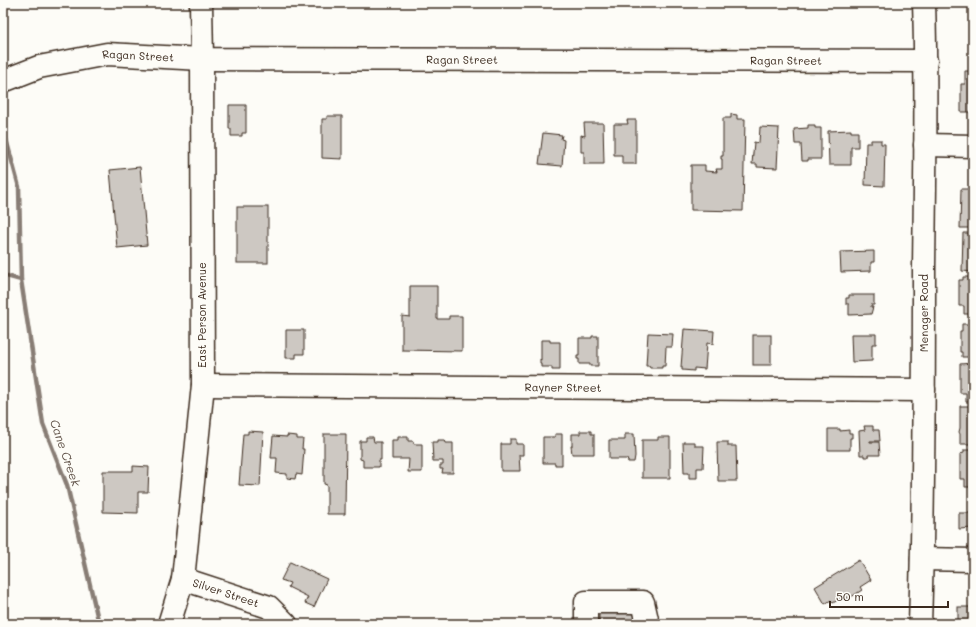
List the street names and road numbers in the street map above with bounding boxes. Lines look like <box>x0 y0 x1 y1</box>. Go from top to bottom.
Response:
street label: Ragan Street <box>101 46 175 65</box>
street label: Ragan Street <box>426 52 498 67</box>
street label: Ragan Street <box>750 53 822 68</box>
street label: East Person Avenue <box>194 262 209 368</box>
street label: Menager Road <box>916 274 931 352</box>
street label: Rayner Street <box>525 379 602 395</box>
street label: Silver Street <box>191 575 261 610</box>

